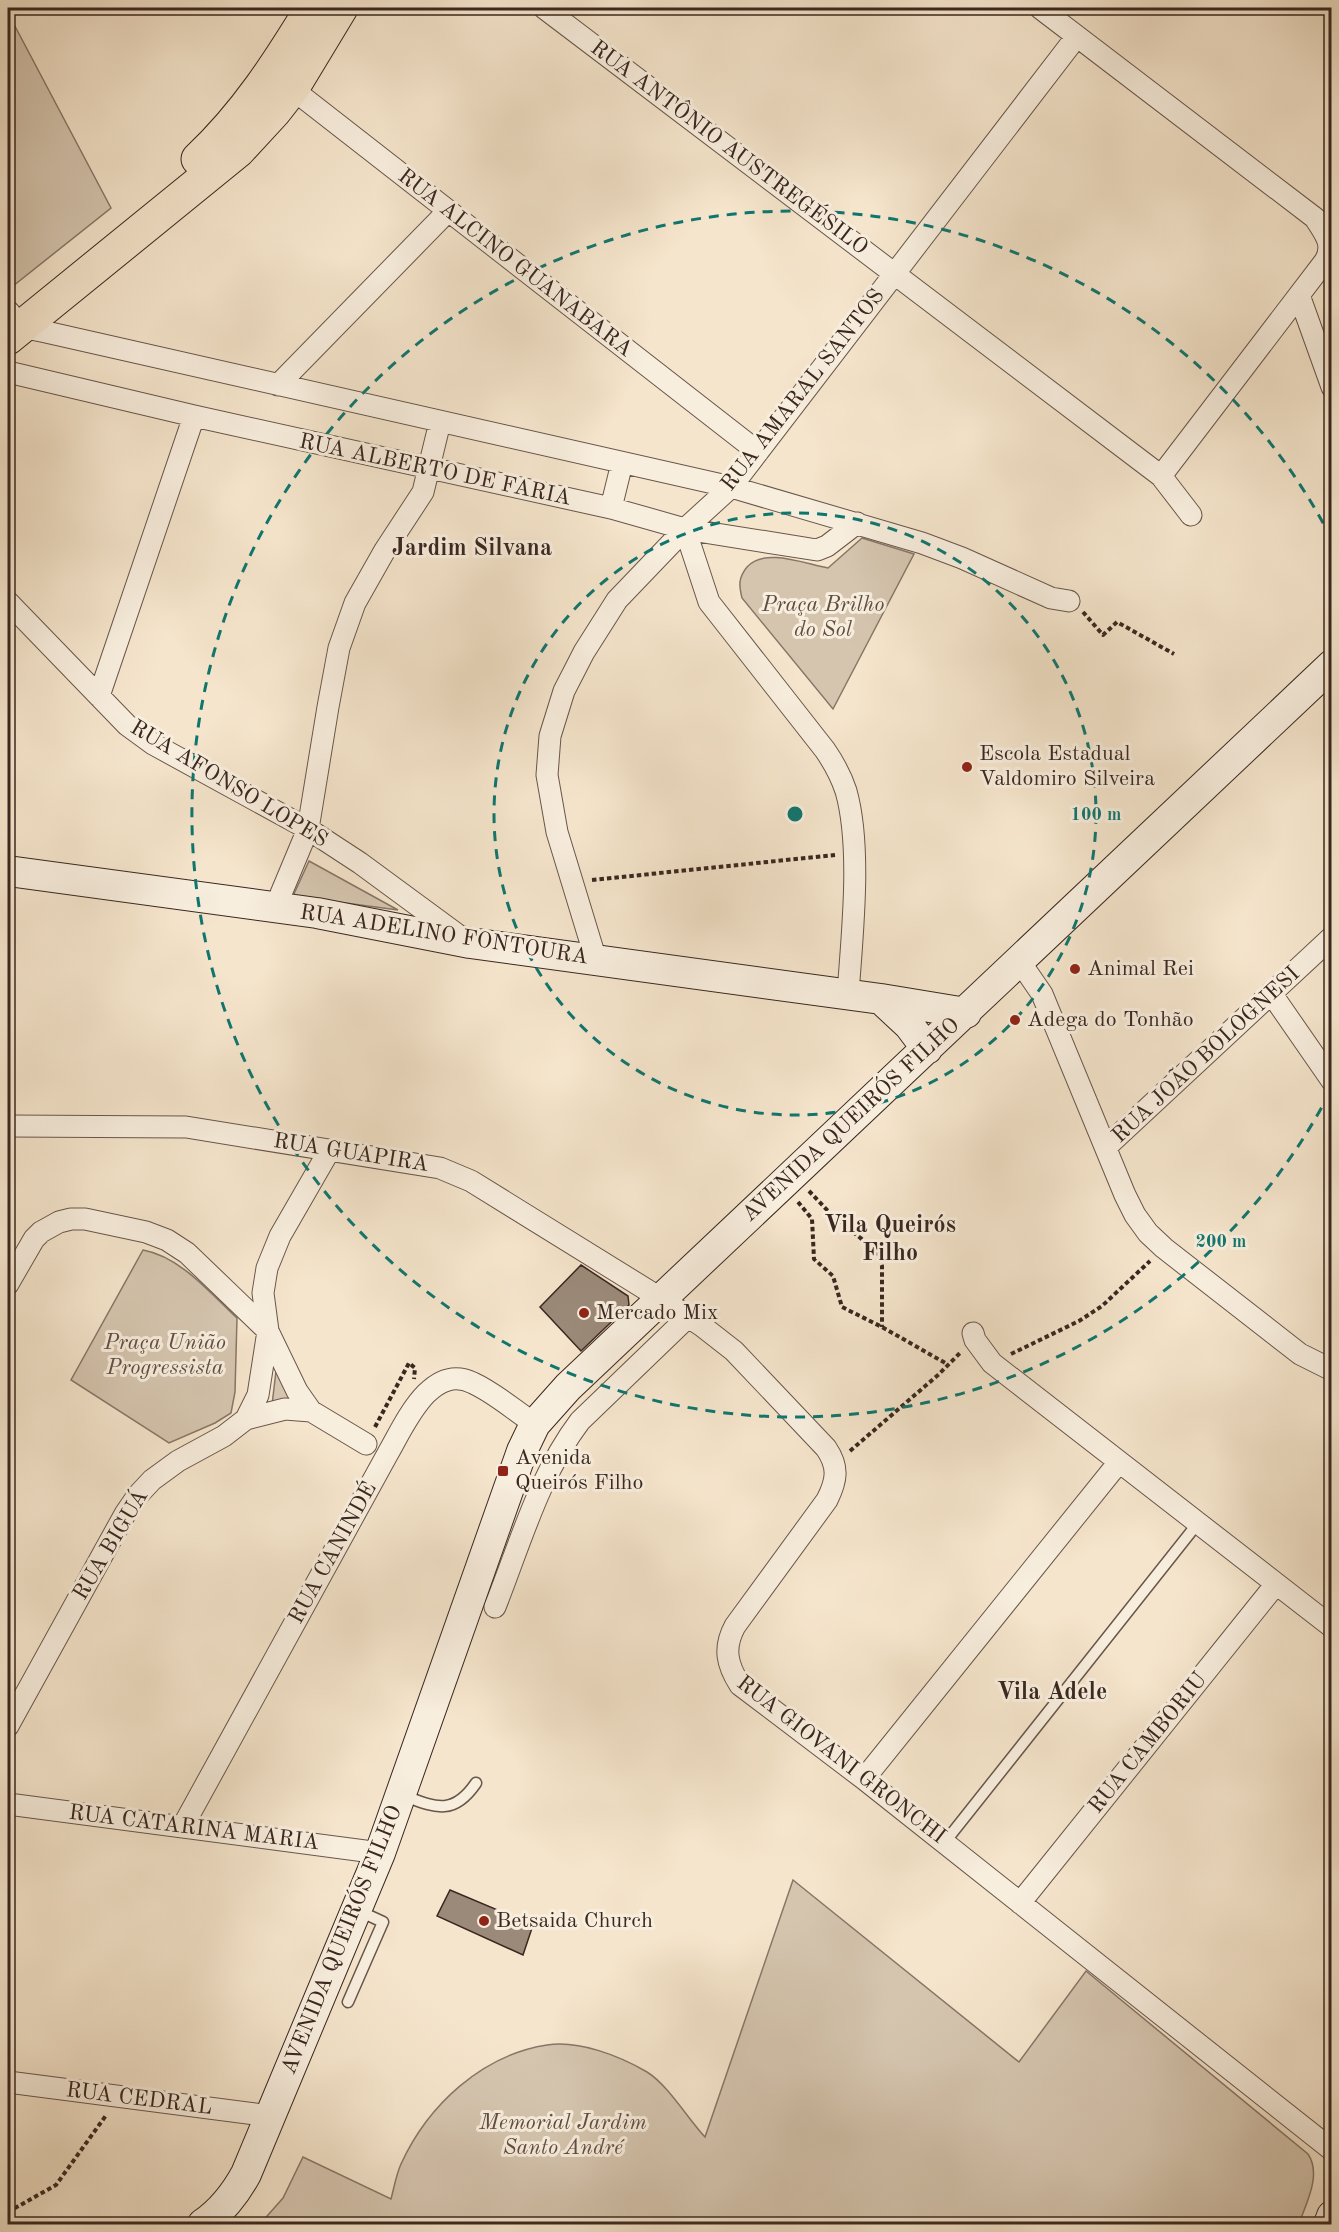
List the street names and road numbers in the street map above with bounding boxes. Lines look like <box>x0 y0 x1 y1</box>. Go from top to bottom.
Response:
street label: RUA ANTÔNIO AUSTREGÉSILO <box>586 34 874 259</box>
street label: RUA ALCINO GUANABARA <box>394 165 637 361</box>
street label: RUA AMARAL SANTOS <box>717 285 889 495</box>
street label: RUA ALBERTO DE FARIA <box>297 430 573 510</box>
street label: RUA AFONSO LOPES <box>126 716 332 852</box>
street label: RUA ADELINO FONTOURA <box>298 901 590 969</box>
street label: RUA JOÃO BOLOGNESI <box>1106 960 1304 1147</box>
street label: AVENIDA QUEIRÓS FILHO <box>735 1011 964 1226</box>
street label: RUA GUAPIRA <box>272 1130 430 1176</box>
street label: RUA CANINDÉ <box>282 1477 381 1628</box>
street label: RUA BIGUÁ <box>67 1484 153 1604</box>
street label: RUA CAMBORIU <box>1085 1668 1211 1818</box>
street label: RUA GIOVANI GRONCHI <box>732 1672 950 1848</box>
street label: AVENIDA QUEIRÓS FILHO <box>274 1801 406 2078</box>
street label: RUA CATARINA MARIA <box>67 1802 321 1854</box>
street label: RUA CEDRAL <box>65 2079 213 2119</box>

